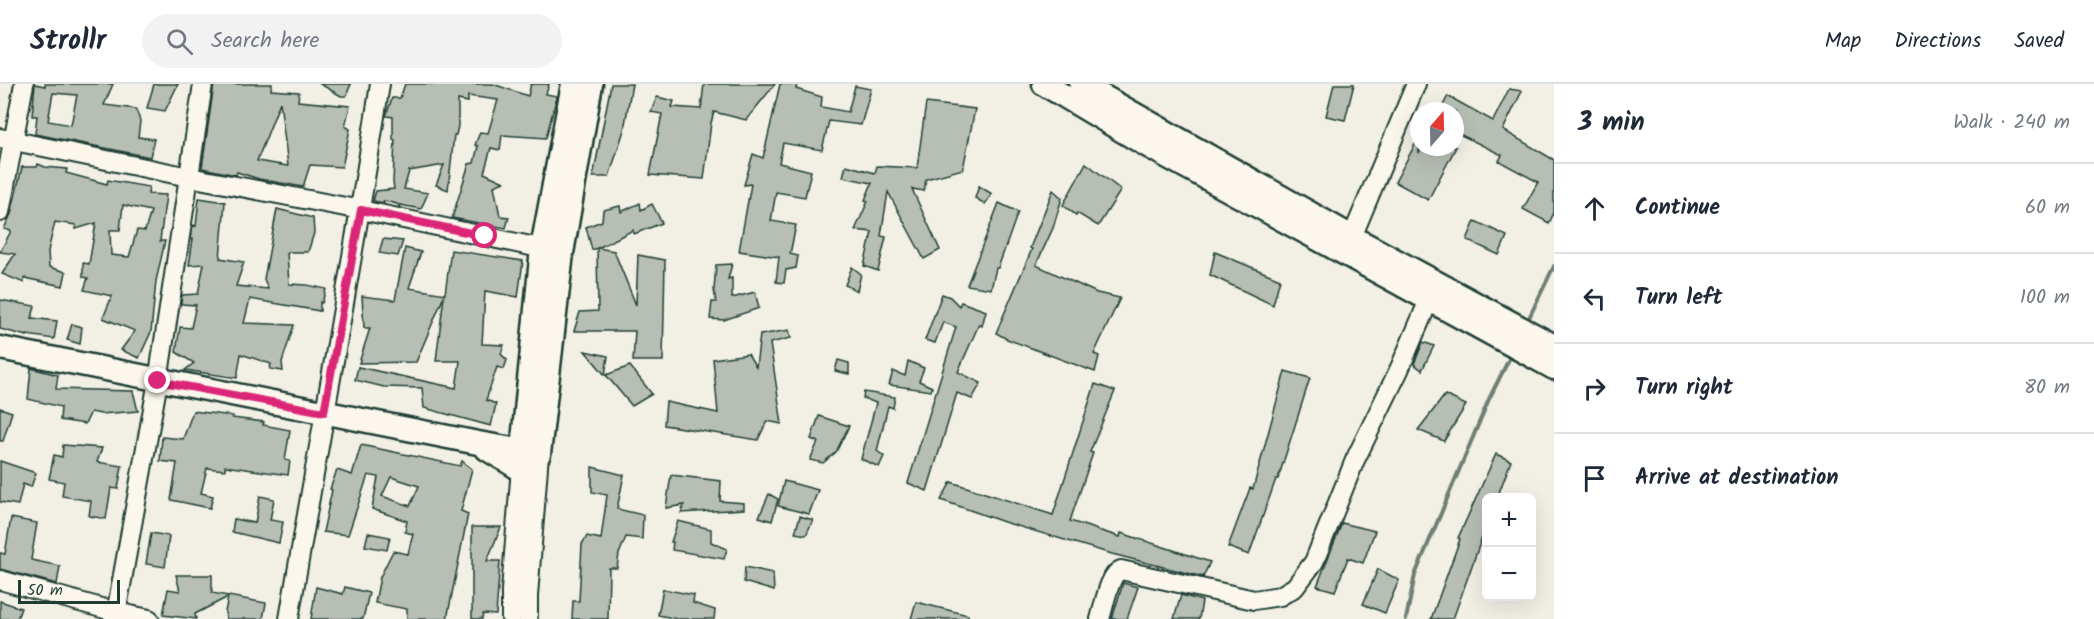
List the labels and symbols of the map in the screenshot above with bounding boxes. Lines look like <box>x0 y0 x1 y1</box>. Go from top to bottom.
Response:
north arrow <box>1410 102 1464 156</box>
route start <box>471 222 497 248</box>
route end <box>144 367 170 393</box>
scale bar <box>18 577 120 604</box>

